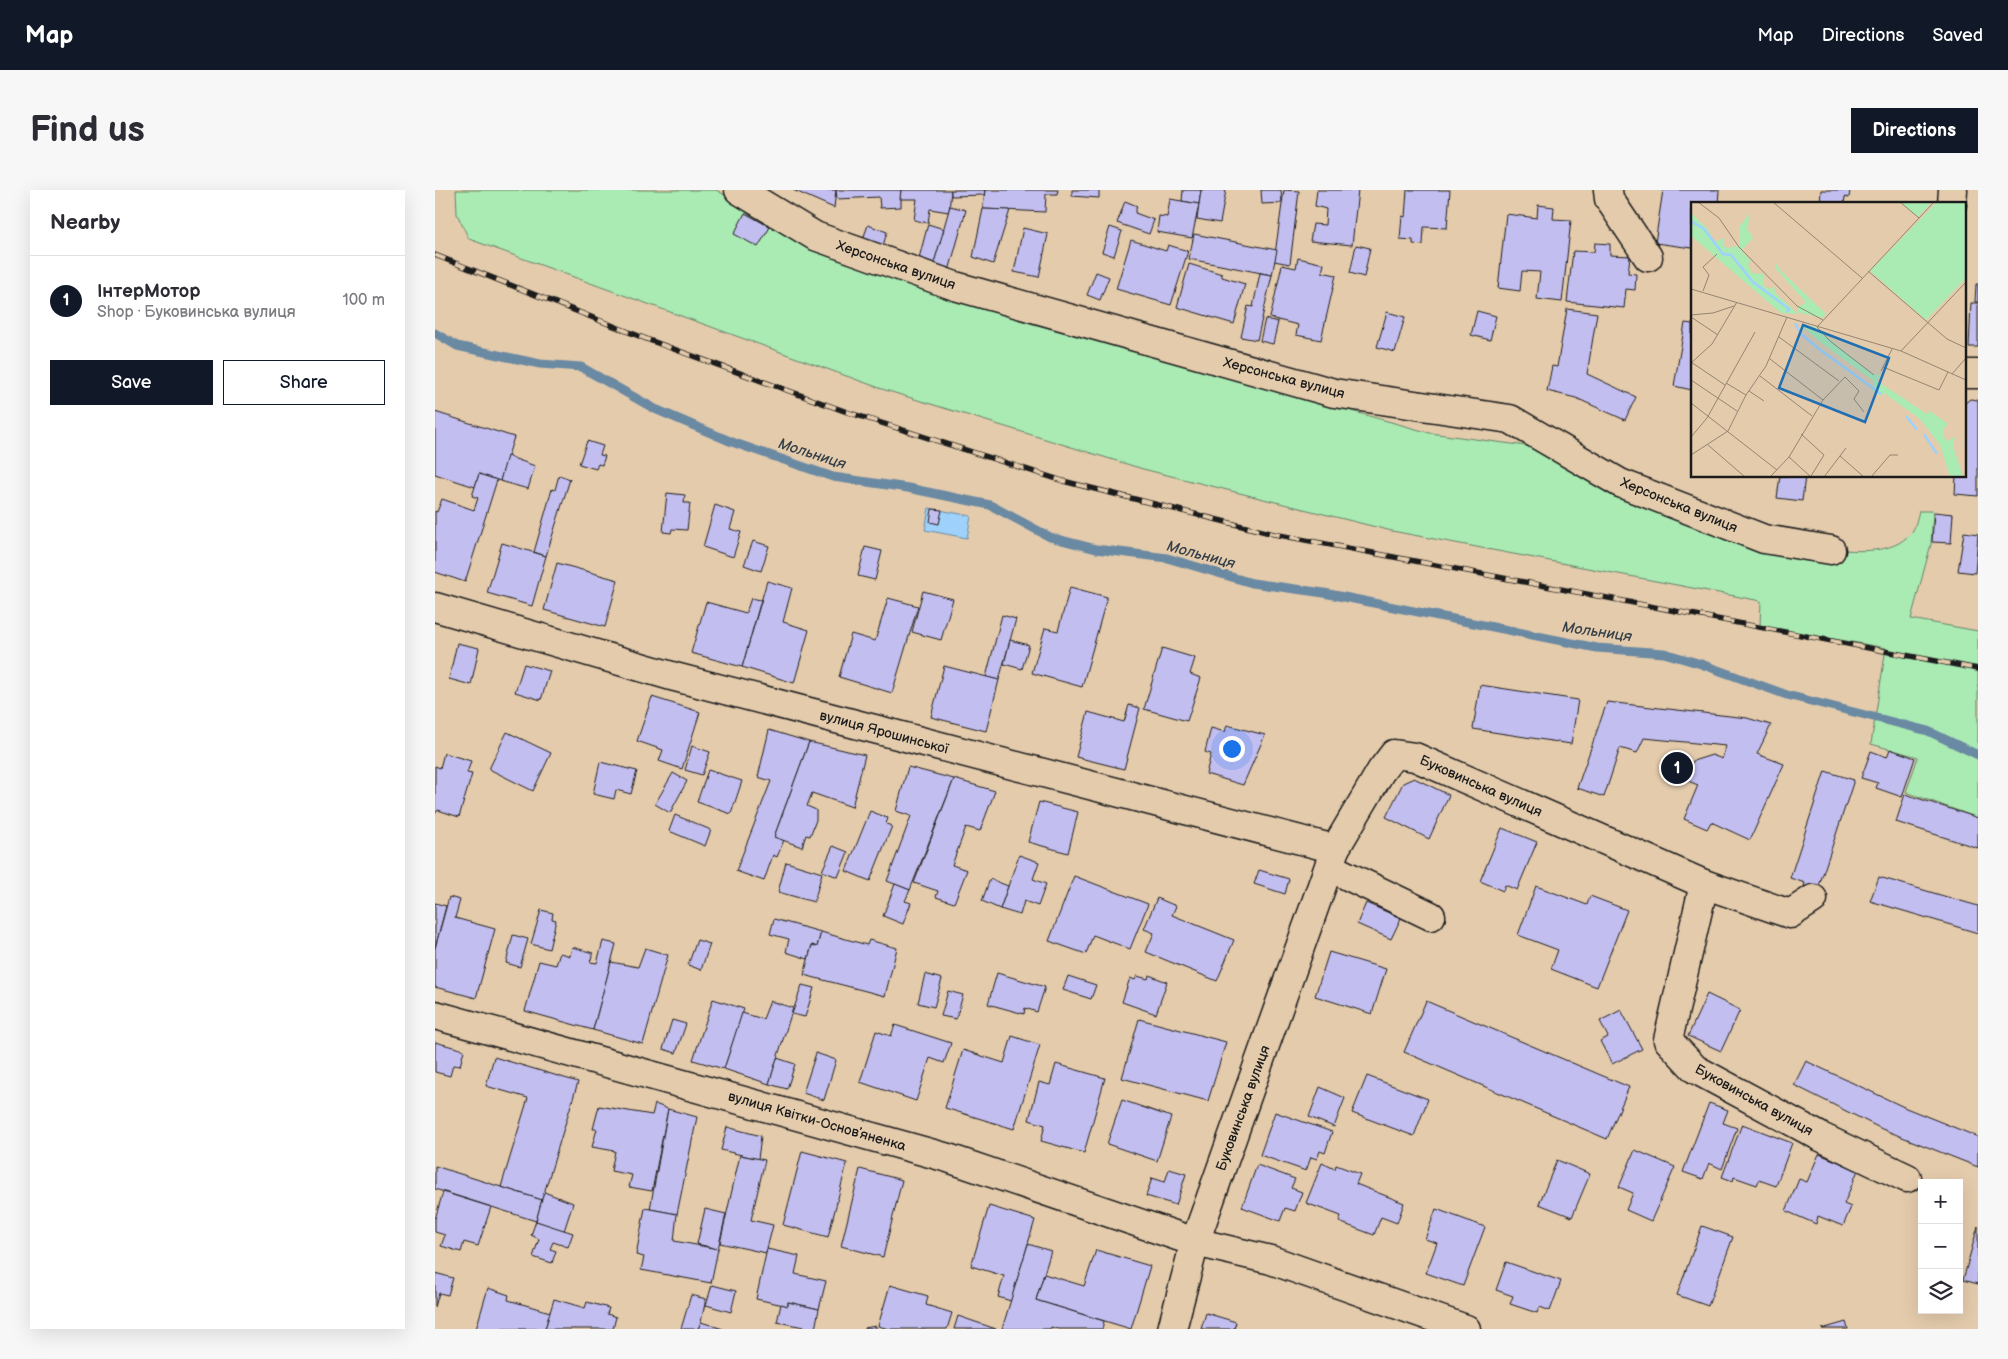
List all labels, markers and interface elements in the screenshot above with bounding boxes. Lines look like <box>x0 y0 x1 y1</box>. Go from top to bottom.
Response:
text: Map <box>25 21 73 50</box>
text: Map <box>1758 25 1794 46</box>
text: Directions <box>1822 25 1904 46</box>
text: Saved <box>1932 25 1983 46</box>
button: Directions <box>1851 108 1978 153</box>
text: Find us <box>30 109 145 152</box>
inset map <box>1691 202 1965 478</box>
text: Nearby <box>50 210 120 235</box>
street label: Херсонська вулиця <box>834 237 958 293</box>
text: ІнтерМотор <box>97 280 201 303</box>
text: 1 <box>63 291 69 310</box>
text: 100 m <box>342 291 385 310</box>
text: Shop · Буковинська вулиця <box>97 303 296 322</box>
street label: Херсонська вулиця <box>1221 354 1347 402</box>
button: Save <box>50 360 213 405</box>
button: Share <box>223 360 385 405</box>
water label: Мольниця <box>776 434 849 474</box>
street label: Херсонська вулиця <box>1618 474 1740 536</box>
water label: Мольниця <box>1165 537 1238 573</box>
water label: Мольниця <box>1561 618 1634 646</box>
street label: вулиця Ярошинської <box>818 707 951 758</box>
your location <box>1219 736 1245 762</box>
pin: 1 <box>1661 749 1693 787</box>
street label: Буковинська вулиця <box>1417 751 1545 821</box>
street label: Буковинська вулиця <box>1212 1043 1274 1173</box>
street label: Буковинська вулиця <box>1692 1060 1816 1140</box>
street label: вулиця Квітки-Основʼяненка <box>726 1087 909 1155</box>
map controls <box>1918 1179 1963 1314</box>
button: + <box>1918 1179 1963 1224</box>
button: − <box>1918 1224 1963 1269</box>
button: layers <box>1918 1269 1963 1314</box>

